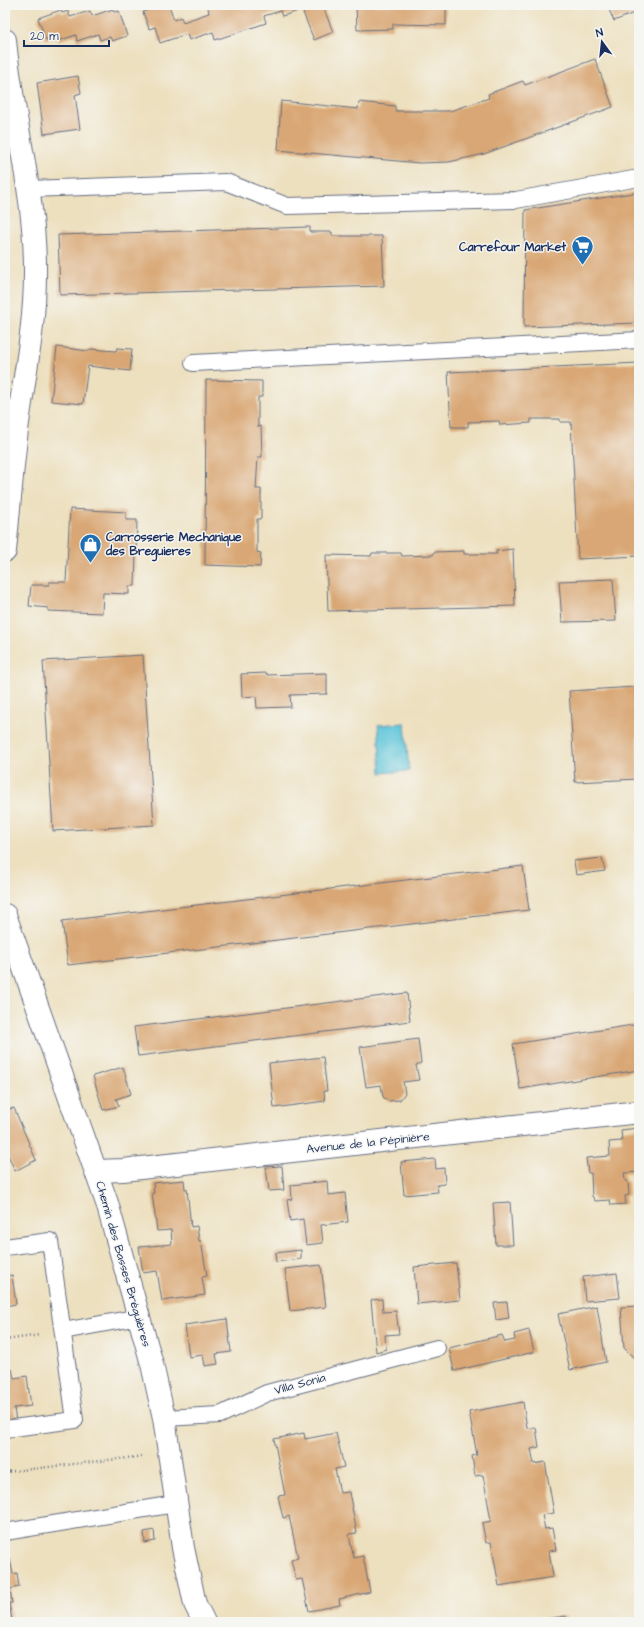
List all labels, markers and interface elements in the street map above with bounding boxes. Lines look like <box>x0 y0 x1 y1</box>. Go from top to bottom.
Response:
scale bar <box>24 22 109 48</box>
north arrow <box>582 22 622 62</box>
text: N <box>594 25 605 41</box>
text: 20 m <box>30 28 59 45</box>
supermarket icon: Carrefour Market <box>569 234 595 267</box>
place label: Carrefour Market <box>459 239 566 256</box>
place label: Carrosserie Mechanique des Breguieres <box>105 529 242 562</box>
shop icon: Carrosserie Mechanique des Breguieres <box>77 531 103 564</box>
street label: Avenue de la Pépinière <box>305 1128 431 1158</box>
street label: Chemin des Basses Bréguières <box>90 1179 155 1349</box>
street label: Villa Sonia <box>272 1369 328 1399</box>

